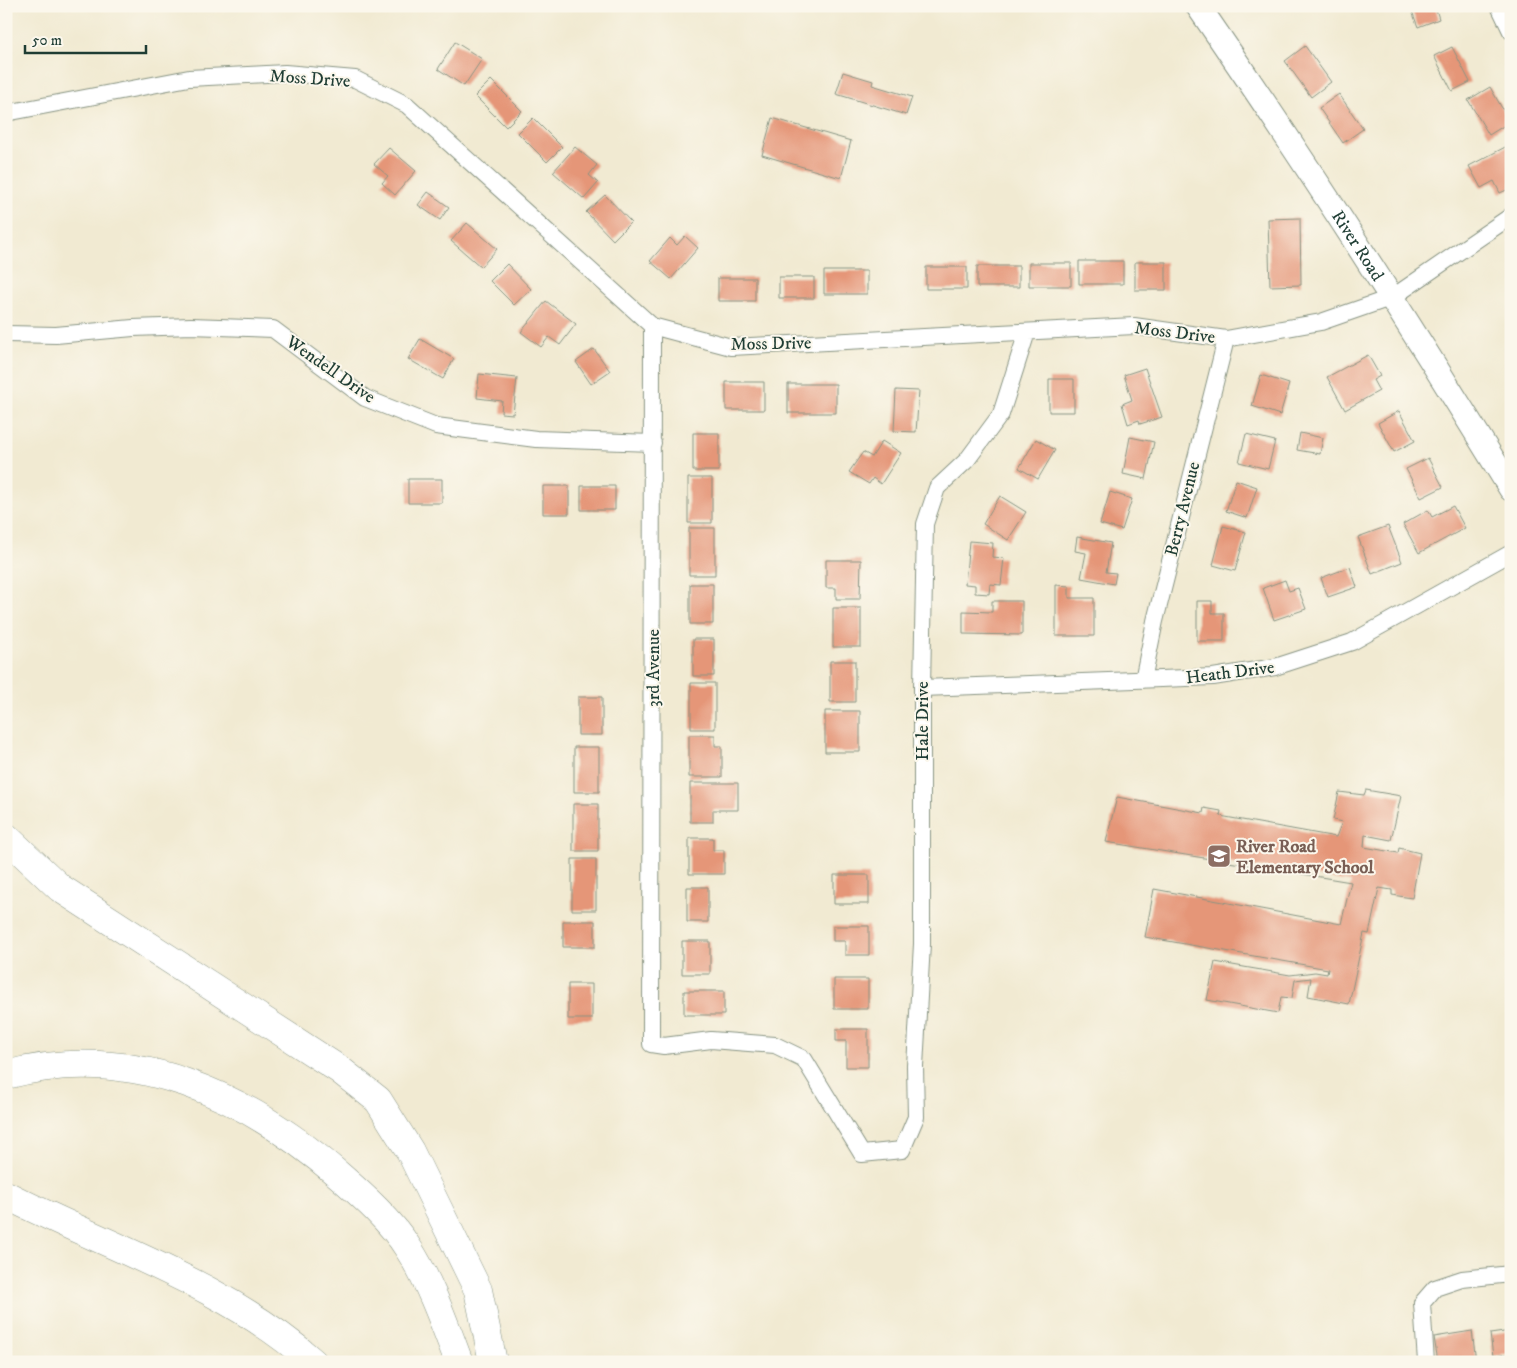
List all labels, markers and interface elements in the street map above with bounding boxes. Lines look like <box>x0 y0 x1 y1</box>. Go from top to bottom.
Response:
scale bar <box>25 22 146 54</box>
text: 50 m <box>32 31 62 50</box>
street label: Moss Drive <box>269 65 351 93</box>
street label: River Road <box>1326 207 1388 285</box>
street label: Moss Drive <box>1133 317 1216 349</box>
street label: Wendell Drive <box>281 331 379 409</box>
street label: Moss Drive <box>730 332 812 356</box>
street label: Berry Avenue <box>1161 460 1205 559</box>
street label: 3rd Avenue <box>643 629 665 707</box>
street label: Heath Drive <box>1185 657 1276 689</box>
street label: Hale Drive <box>912 681 934 761</box>
place label: River Road Elementary School <box>1236 836 1374 879</box>
school or university icon: River Road Elementary School <box>1206 843 1232 869</box>

